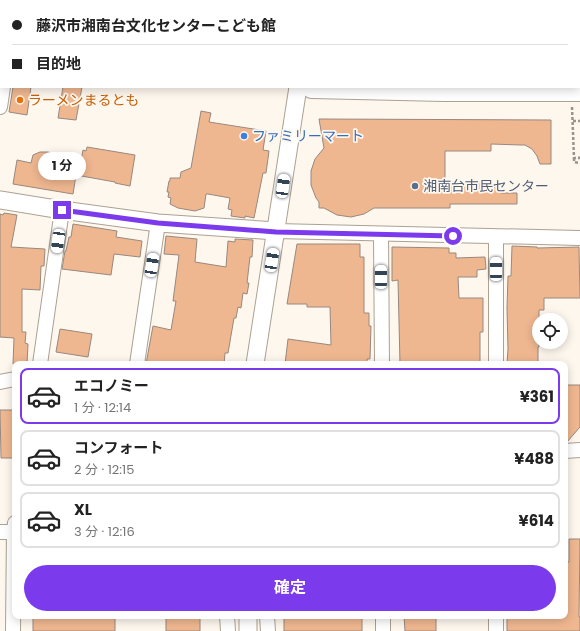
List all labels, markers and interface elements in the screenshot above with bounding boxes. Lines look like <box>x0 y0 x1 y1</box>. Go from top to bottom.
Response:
text: 藤沢市湘南台文化センターこども館 <box>36 15 276 36</box>
text: 目的地 <box>36 53 81 74</box>
place label: ラーメンまるとも <box>28 90 139 110</box>
marker: ラーメンまるとも <box>15 95 25 105</box>
place label: ファミリーマート <box>252 126 364 146</box>
marker: ファミリーマート <box>239 131 249 141</box>
callout: 1 分 <box>38 152 86 180</box>
text: 1 分 <box>52 156 72 175</box>
car <box>275 173 291 199</box>
place label: 湘南台市民センター <box>423 176 549 196</box>
marker: 湘南台市民センター <box>410 181 420 191</box>
route end <box>53 201 71 219</box>
route start <box>444 227 462 245</box>
car <box>50 228 66 254</box>
car <box>264 247 280 273</box>
car <box>144 252 160 278</box>
car <box>490 257 502 281</box>
car <box>375 265 387 289</box>
map controls <box>532 313 568 349</box>
button: locate <box>532 313 568 349</box>
text: エコノミー <box>74 375 149 396</box>
icon: car <box>26 378 62 414</box>
text: ¥361 <box>520 386 554 407</box>
text: 1 分 · 12:14 <box>74 398 131 417</box>
text: コンフォート <box>74 437 164 458</box>
icon: car <box>26 440 62 476</box>
text: ¥488 <box>514 448 554 469</box>
text: 2 分 · 12:15 <box>74 460 134 479</box>
text: XL <box>74 499 92 520</box>
icon: car <box>26 502 62 538</box>
text: ¥614 <box>519 510 554 531</box>
text: 3 分 · 12:16 <box>74 522 135 541</box>
button: 確定 <box>24 565 556 611</box>

